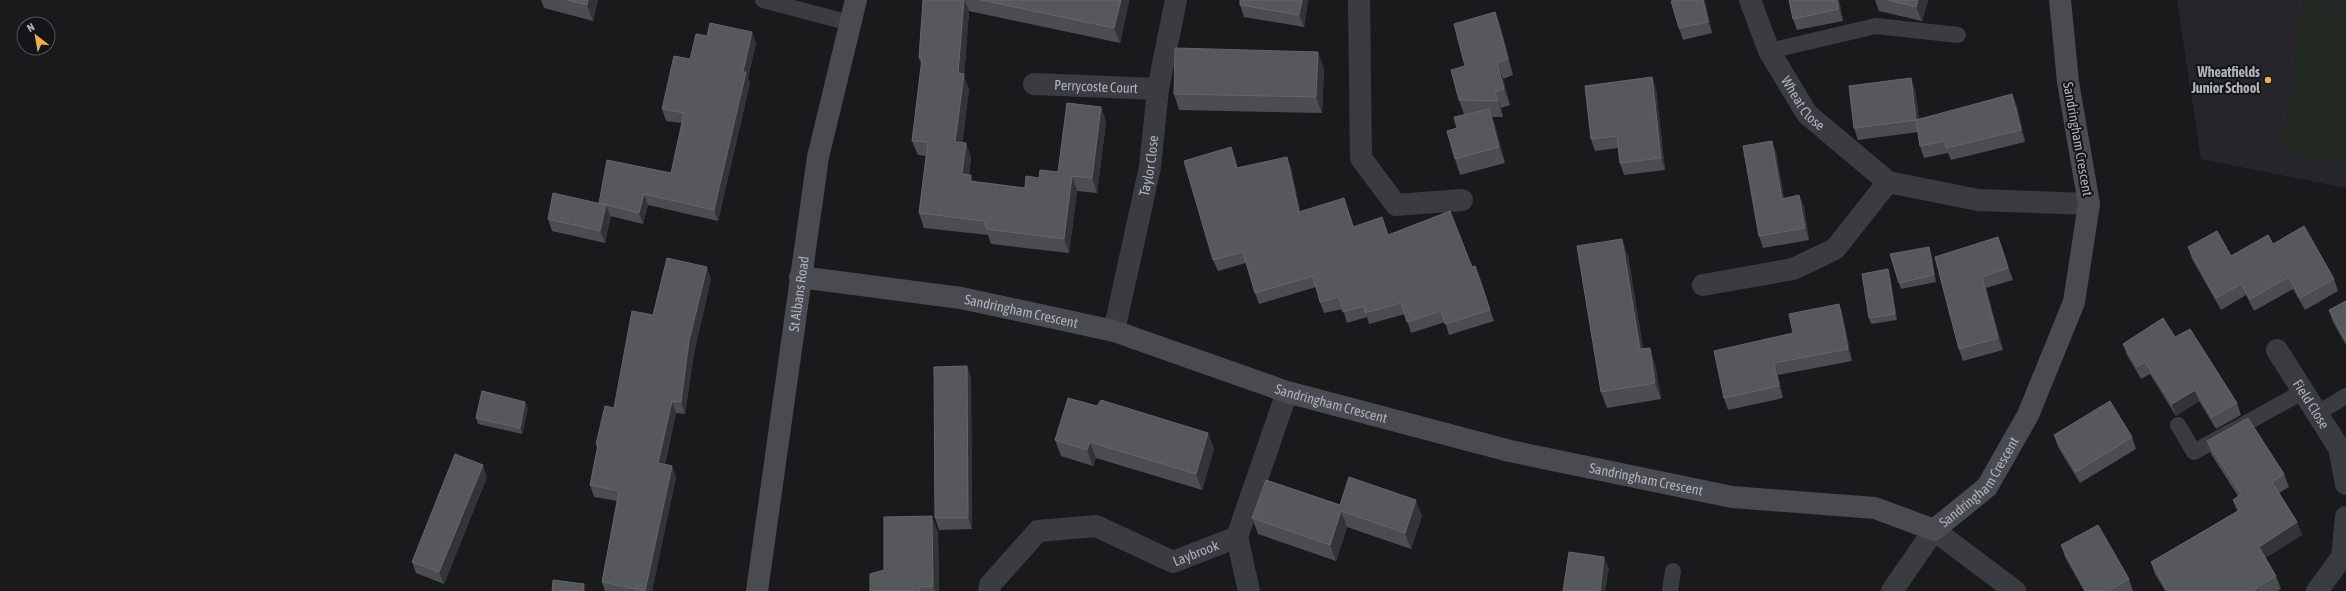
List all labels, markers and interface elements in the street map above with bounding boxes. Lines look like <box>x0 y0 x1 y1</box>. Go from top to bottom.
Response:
north arrow <box>16 16 56 56</box>
text: N <box>25 21 37 34</box>
place label: Wheatfields Junior School <box>2190 64 2260 96</box>
street label: Wheat Close <box>1778 73 1828 134</box>
marker: Wheatfields Junior School <box>2263 75 2273 85</box>
street label: Perrycoste Court <box>1054 77 1138 96</box>
street label: Sandringham Crescent <box>2060 81 2096 197</box>
street label: Taylor Close <box>1136 135 1161 198</box>
street label: St Albans Road <box>786 255 812 333</box>
street label: Sandringham Crescent <box>963 291 1079 331</box>
street label: Field Close <box>2290 376 2333 432</box>
street label: Sandringham Crescent <box>1273 380 1389 426</box>
street label: Sandringham Crescent <box>1936 434 2022 530</box>
street label: Sandringham Crescent <box>1588 460 1704 499</box>
street label: Laybrook <box>1171 537 1221 569</box>

